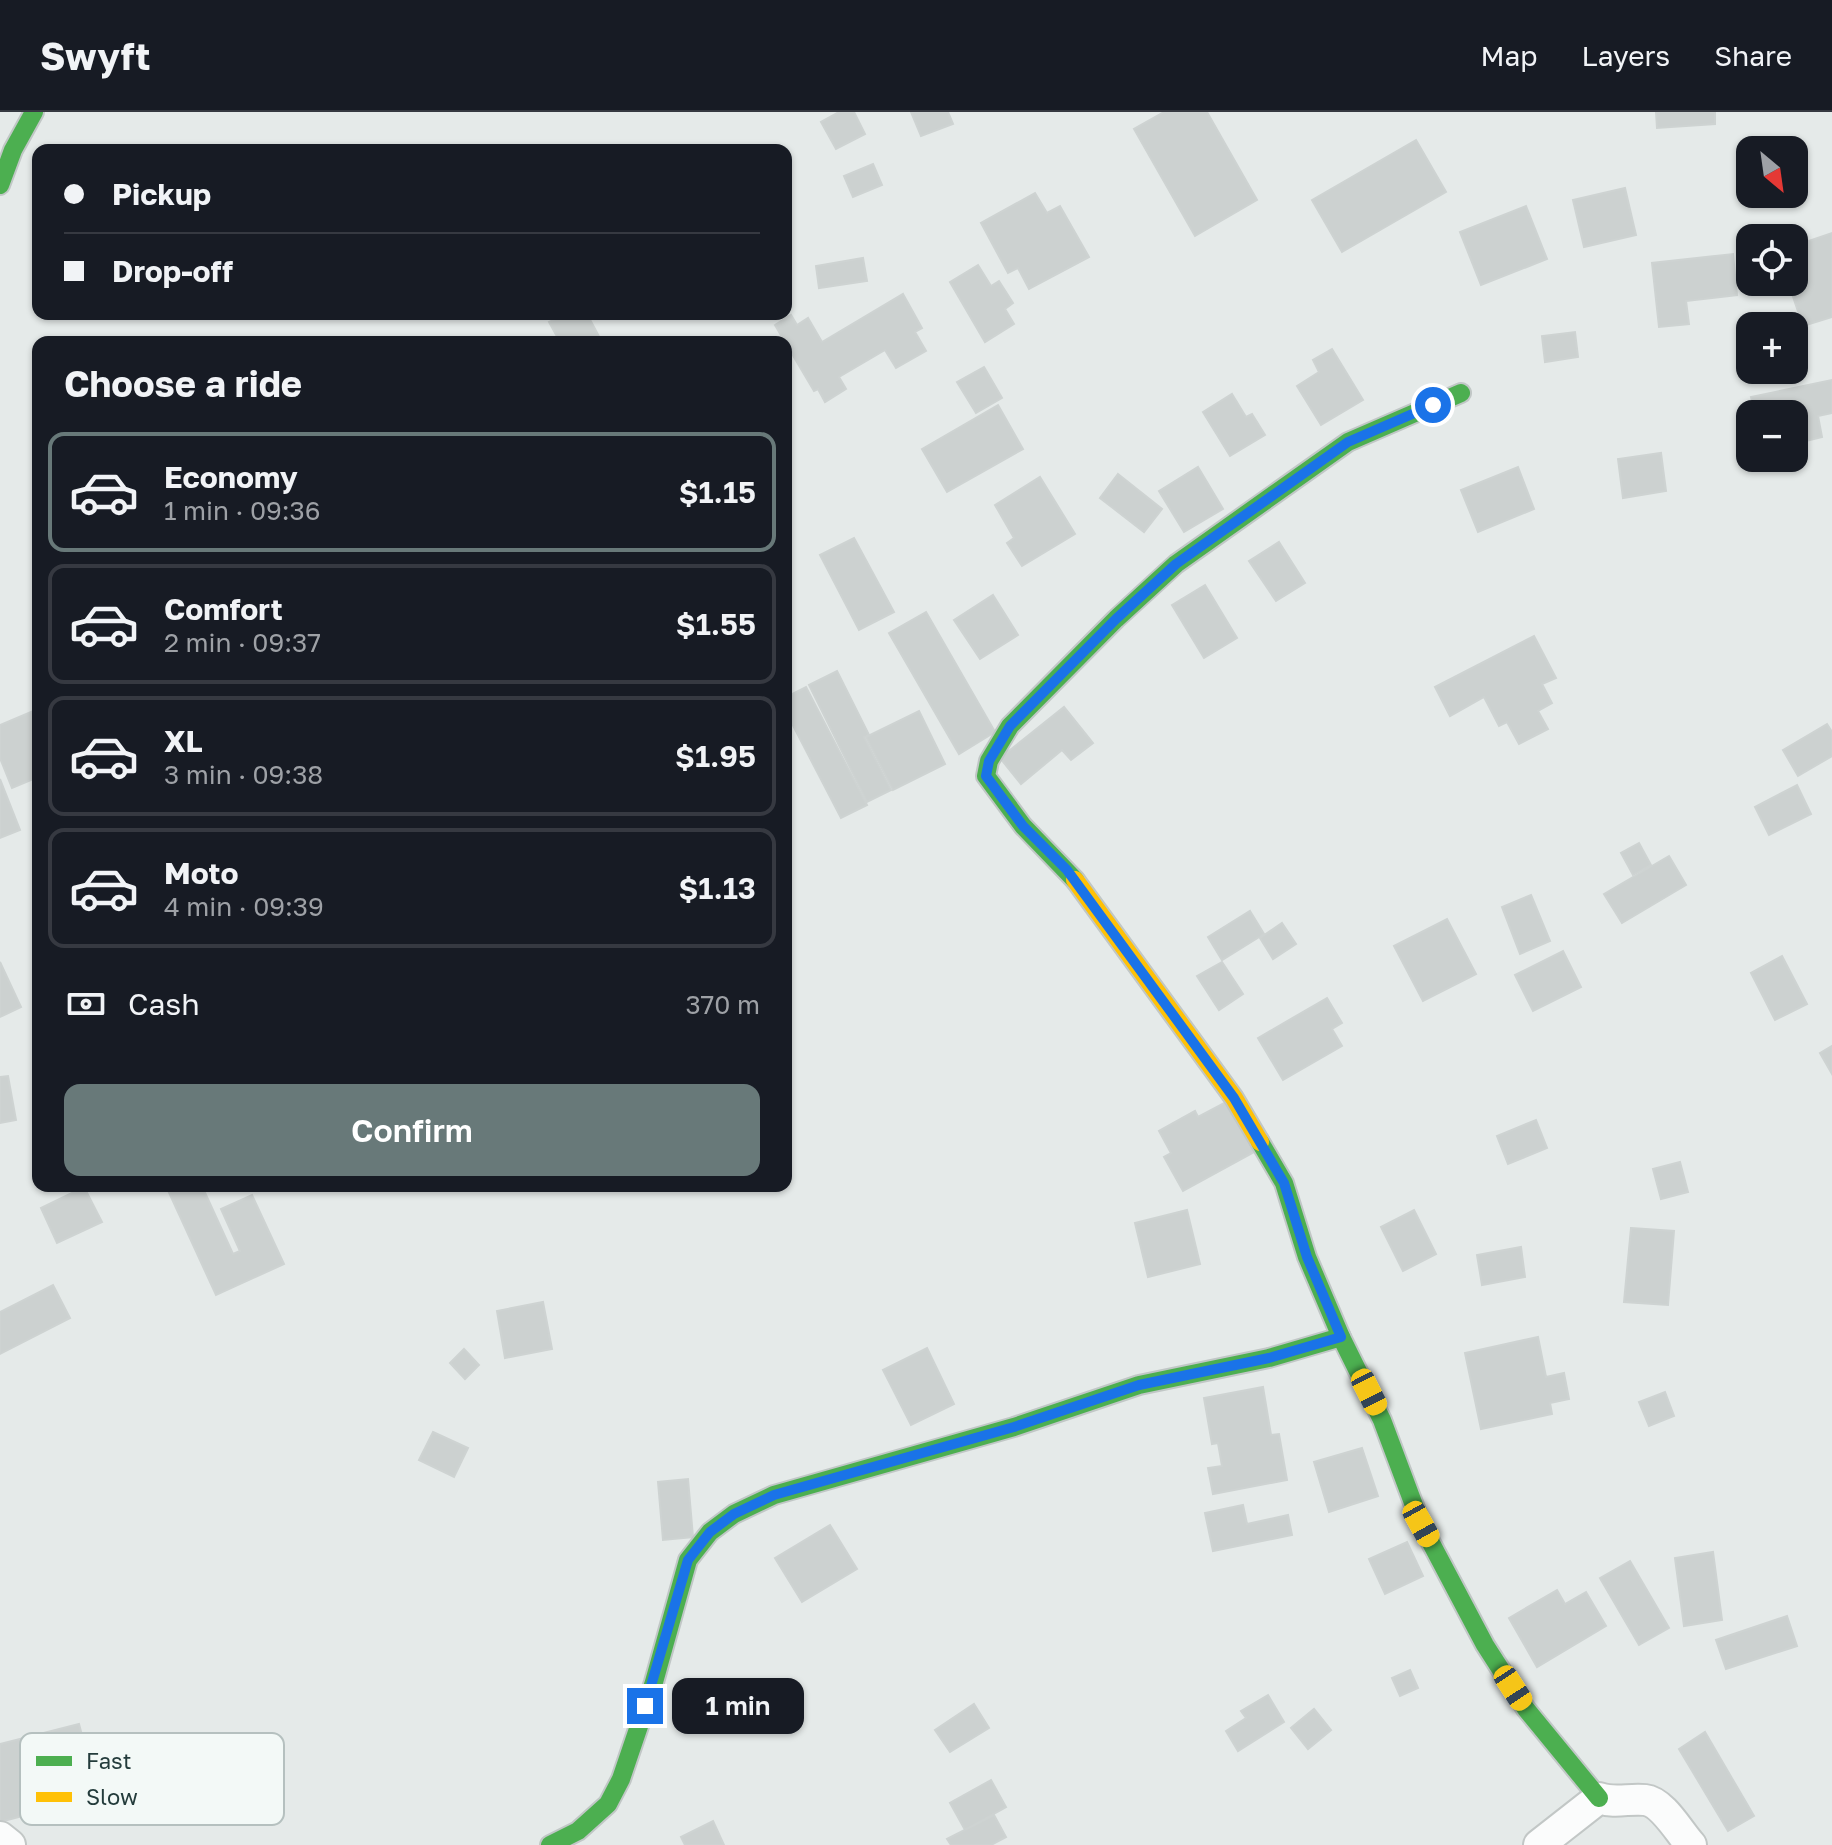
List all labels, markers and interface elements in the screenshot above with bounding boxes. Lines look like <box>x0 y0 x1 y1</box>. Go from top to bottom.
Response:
text: Swyft <box>40 33 150 78</box>
text: Map <box>1480 39 1538 72</box>
text: Layers <box>1582 39 1670 72</box>
text: Share <box>1714 39 1792 72</box>
north arrow <box>1736 136 1808 208</box>
map controls <box>1736 136 1808 472</box>
text: Pickup <box>112 176 211 212</box>
button: locate <box>1736 224 1808 296</box>
text: Drop-off <box>112 253 233 289</box>
button: + <box>1736 312 1808 384</box>
text: Choose a ride <box>64 362 302 405</box>
route start <box>1415 387 1451 423</box>
button: − <box>1736 400 1808 472</box>
icon: car <box>68 456 140 528</box>
text: Economy <box>164 459 298 495</box>
text: $1.15 <box>679 474 756 510</box>
text: 1 min · 09:36 <box>164 495 320 526</box>
icon: car <box>68 588 140 660</box>
text: Comfort <box>164 591 283 627</box>
text: $1.55 <box>676 606 756 642</box>
text: 2 min · 09:37 <box>164 627 321 658</box>
icon: car <box>68 720 140 792</box>
text: XL <box>164 723 203 759</box>
text: $1.95 <box>675 738 756 774</box>
text: 3 min · 09:38 <box>164 759 323 790</box>
icon: car <box>68 852 140 924</box>
text: Moto <box>164 855 239 891</box>
text: $1.13 <box>679 870 756 906</box>
text: 4 min · 09:39 <box>164 891 324 922</box>
icon: cash <box>64 982 108 1026</box>
text: Cash <box>128 986 200 1022</box>
text: 370 m <box>685 989 760 1020</box>
button: Confirm <box>64 1084 760 1176</box>
car <box>1347 1365 1391 1419</box>
car <box>1399 1497 1443 1551</box>
car <box>1490 1661 1536 1715</box>
callout: 1 min <box>673 1678 805 1734</box>
route end <box>627 1688 663 1724</box>
text: 1 min <box>705 1690 771 1721</box>
legend <box>20 1733 284 1825</box>
text: Fast <box>86 1747 132 1774</box>
text: Slow <box>86 1783 138 1810</box>

